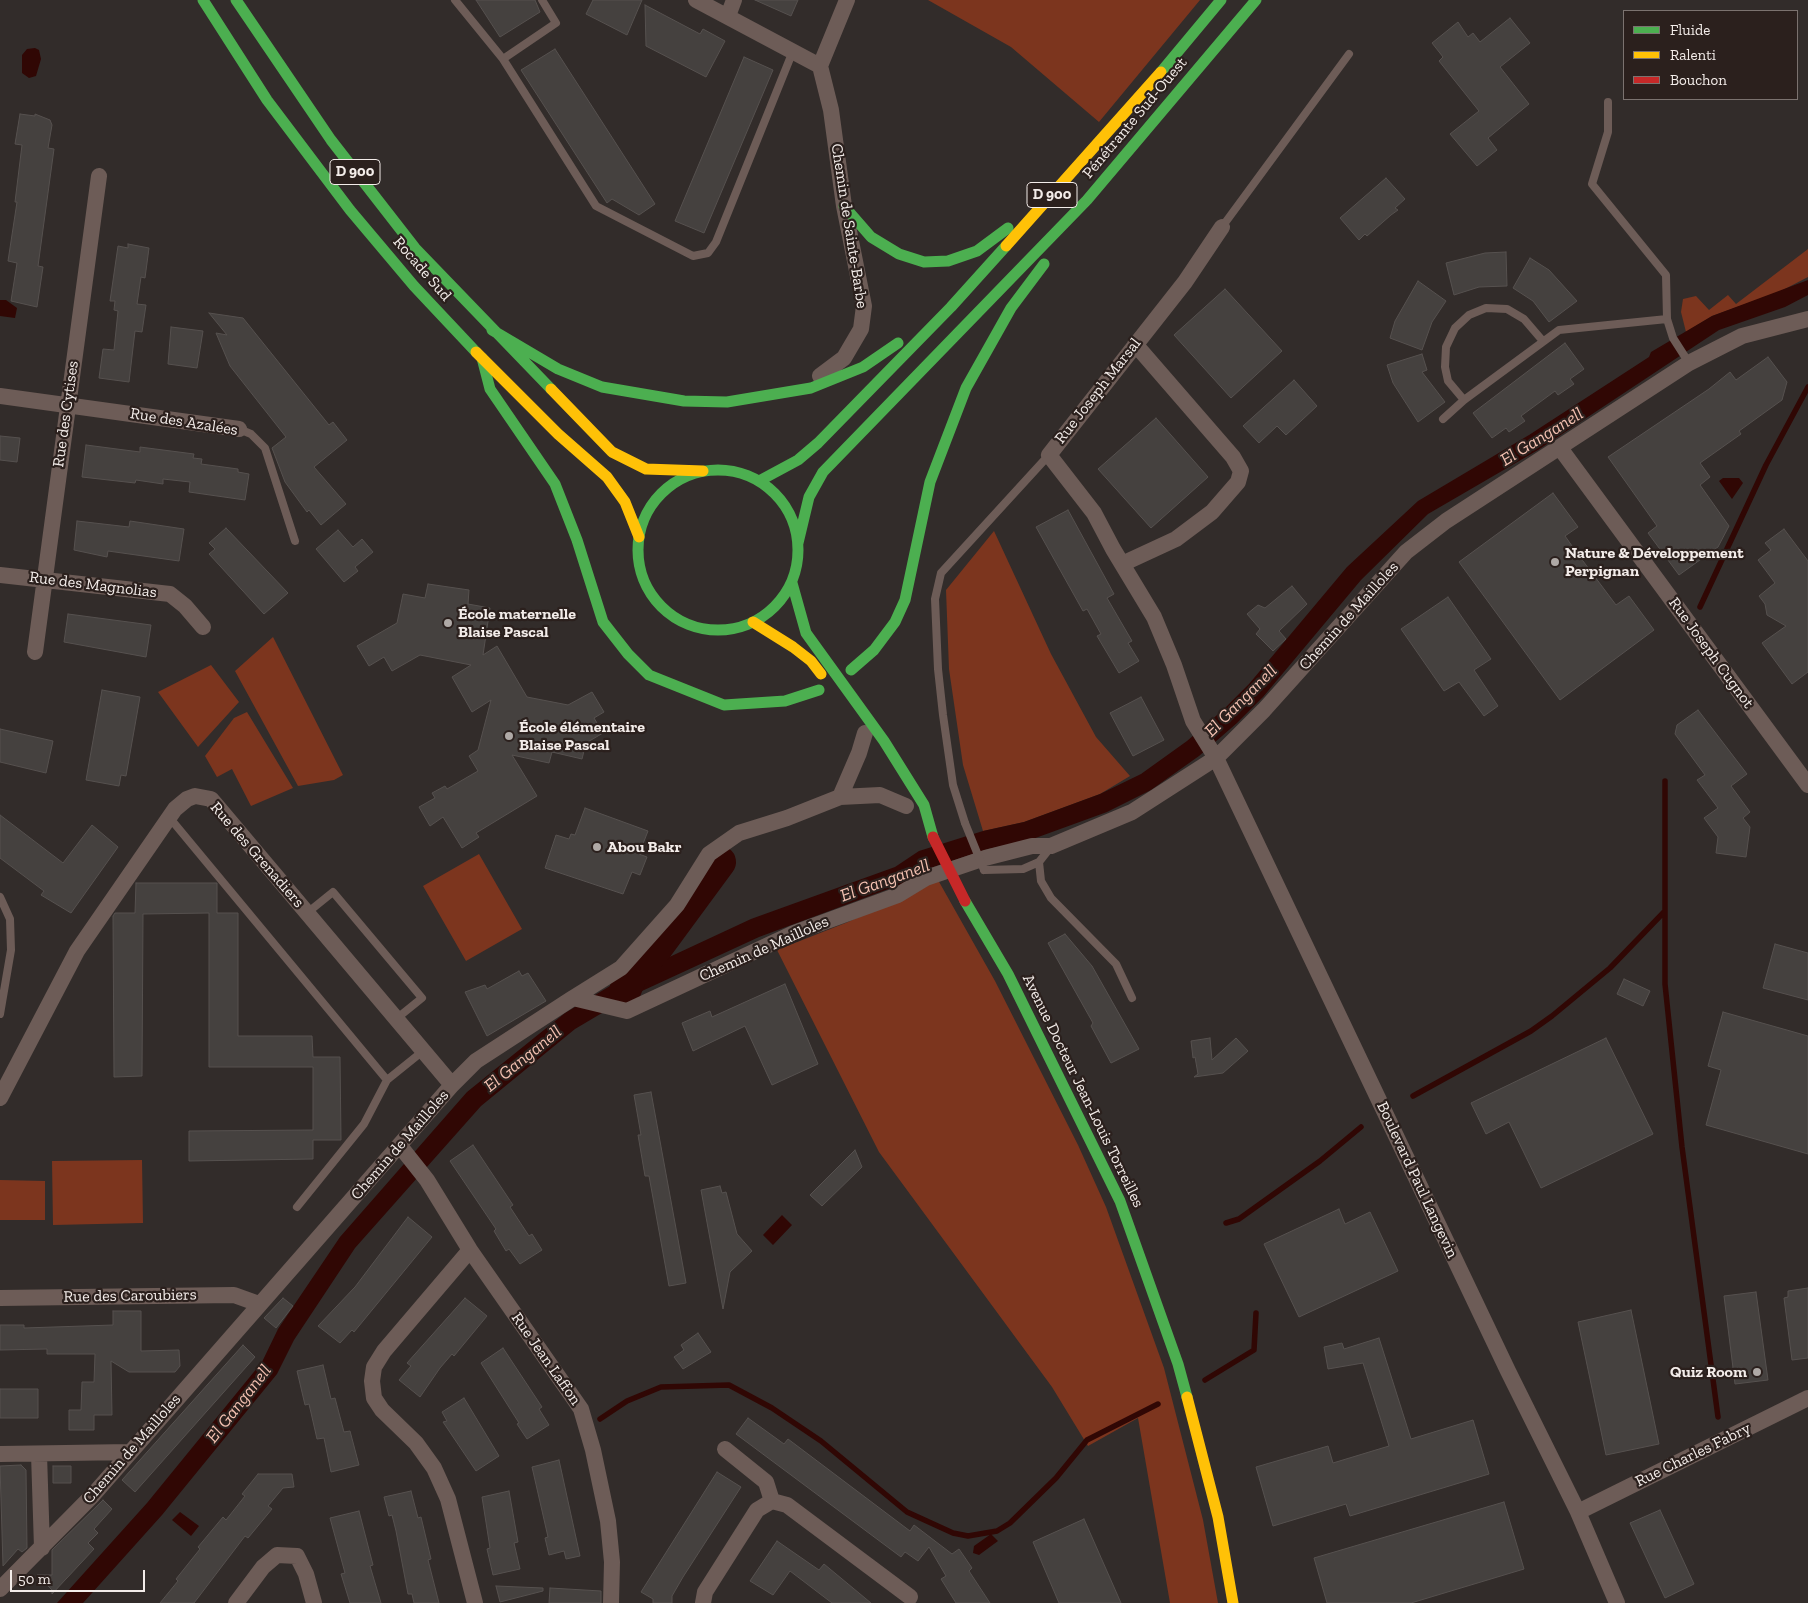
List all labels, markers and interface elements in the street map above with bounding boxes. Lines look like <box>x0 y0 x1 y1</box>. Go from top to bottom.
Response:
legend <box>1623 10 1798 100</box>
text: Fluide <box>1670 21 1710 39</box>
text: Ralenti <box>1670 46 1716 64</box>
street label: Pénétrante Sud-Ouest <box>1079 53 1191 183</box>
text: Bouchon <box>1670 71 1727 89</box>
street label: Chemin de Sainte-Barbe <box>826 142 872 310</box>
road number: D 900 <box>330 160 380 184</box>
road number: D 900 <box>1027 182 1077 208</box>
street label: Rocade Sud <box>389 233 455 305</box>
street label: Rue Joseph Marsal <box>1051 334 1145 448</box>
street label: Rue des Cytises <box>49 359 83 469</box>
water label: El Ganganell <box>1497 403 1587 471</box>
street label: Rue des Azalées <box>129 404 239 440</box>
place label: Nature & Développement Perpignan <box>1565 543 1744 581</box>
marker: Nature & Développement Perpignan <box>1549 556 1561 568</box>
street label: Chemin de Mailloles <box>1295 558 1403 674</box>
street label: Rue des Magnolias <box>28 568 158 602</box>
street label: Rue Joseph Cugnot <box>1664 594 1758 712</box>
place label: École maternelle Blaise Pascal <box>458 604 576 642</box>
marker: École maternelle Blaise Pascal <box>442 617 454 629</box>
water label: El Ganganell <box>1200 660 1282 742</box>
place label: École élémentaire Blaise Pascal <box>519 717 645 755</box>
marker: École élémentaire Blaise Pascal <box>503 730 515 742</box>
street label: Rue des Grenadiers <box>206 798 308 912</box>
place label: Abou Bakr <box>607 837 681 857</box>
marker: Abou Bakr <box>591 841 603 853</box>
water label: El Ganganell <box>837 855 933 907</box>
street label: Chemin de Mailloles <box>696 912 832 986</box>
street label: Avenue Docteur Jean-Louis Torreilles <box>1018 971 1148 1211</box>
water label: El Ganganell <box>480 1021 566 1097</box>
street label: Chemin de Mailloles <box>347 1086 453 1204</box>
street label: Boulevard Paul Langevin <box>1372 1099 1462 1261</box>
street label: Rue des Caroubiers <box>63 1285 197 1307</box>
street label: Rue Jean Laffon <box>507 1309 585 1409</box>
water label: El Ganganell <box>202 1361 276 1447</box>
place label: Quiz Room <box>1670 1362 1747 1382</box>
marker: Quiz Room <box>1751 1366 1763 1378</box>
street label: Chemin de Mailloles <box>79 1390 185 1508</box>
street label: Rue Charles Fabry <box>1632 1419 1754 1491</box>
scale bar <box>12 1560 148 1592</box>
text: 50 m <box>18 1570 51 1588</box>

